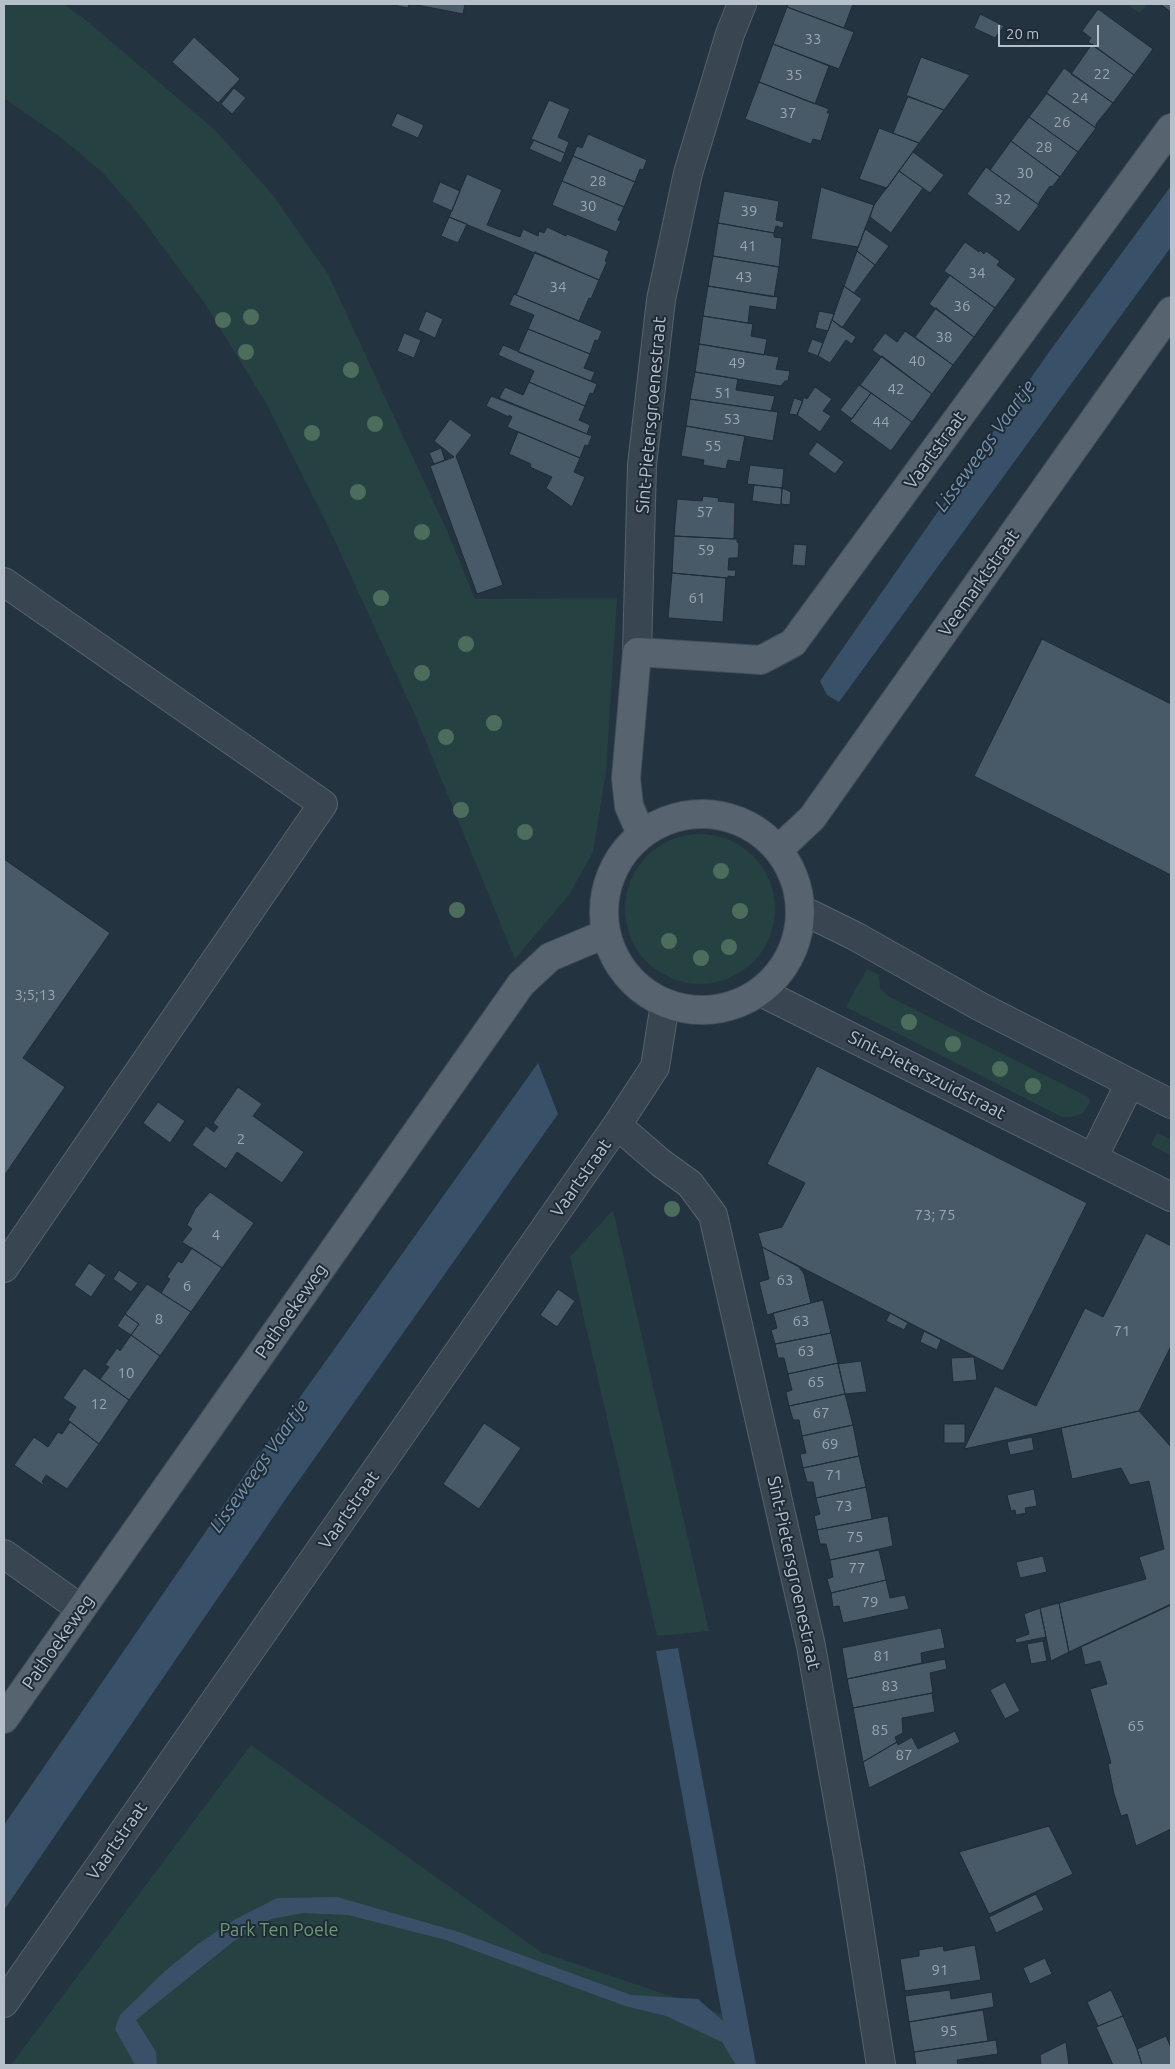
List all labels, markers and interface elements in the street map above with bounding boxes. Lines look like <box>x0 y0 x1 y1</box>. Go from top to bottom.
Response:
scale bar <box>1000 15 1101 47</box>
text: 20 m <box>1006 25 1039 42</box>
house number: 33 <box>805 30 821 48</box>
house number: 22 <box>1094 65 1110 83</box>
house number: 35 <box>786 66 802 84</box>
house number: 24 <box>1072 89 1088 107</box>
house number: 37 <box>780 104 796 122</box>
house number: 26 <box>1054 113 1070 131</box>
house number: 28 <box>1036 138 1052 156</box>
house number: 30 <box>1017 164 1033 182</box>
house number: 28 <box>590 172 606 190</box>
house number: 32 <box>995 190 1011 208</box>
house number: 30 <box>580 197 596 215</box>
house number: 39 <box>741 202 757 220</box>
house number: 41 <box>740 237 756 255</box>
house number: 34 <box>969 264 985 282</box>
house number: 43 <box>736 268 752 286</box>
house number: 34 <box>550 278 566 296</box>
house number: 36 <box>954 297 970 315</box>
street label: Sint-Pietersgroenestraat <box>632 316 670 514</box>
house number: 38 <box>936 328 952 346</box>
house number: 40 <box>909 352 925 370</box>
house number: 49 <box>729 354 745 372</box>
water label: Lisseweegs Vaartje <box>930 376 1040 516</box>
house number: 42 <box>888 380 904 398</box>
house number: 51 <box>715 384 731 402</box>
street label: Vaartstraat <box>900 407 970 493</box>
house number: 53 <box>724 410 740 428</box>
house number: 44 <box>873 413 889 431</box>
house number: 55 <box>705 437 721 455</box>
house number: 57 <box>697 503 713 521</box>
street label: Veemarktstraat <box>934 525 1024 641</box>
house number: 59 <box>698 541 714 559</box>
house number: 61 <box>689 589 705 607</box>
house number: 3;5;13 <box>14 986 56 1004</box>
street label: Sint-Pieterszuidstraat <box>845 1026 1009 1124</box>
house number: 2 <box>237 1130 245 1148</box>
street label: Vaartstraat <box>546 1135 616 1221</box>
house number: 73; 75 <box>915 1206 955 1224</box>
house number: 4 <box>212 1226 220 1244</box>
street label: Pathoekeweg <box>250 1259 332 1363</box>
house number: 63 <box>777 1271 793 1289</box>
house number: 6 <box>183 1277 191 1295</box>
house number: 8 <box>155 1310 163 1328</box>
house number: 63 <box>793 1312 809 1330</box>
house number: 71 <box>1114 1322 1130 1340</box>
house number: 63 <box>798 1342 814 1360</box>
house number: 10 <box>118 1364 134 1382</box>
house number: 65 <box>808 1373 824 1391</box>
house number: 12 <box>91 1395 107 1413</box>
water label: Lisseweegs Vaartje <box>205 1395 313 1537</box>
house number: 67 <box>813 1404 829 1422</box>
house number: 69 <box>822 1435 838 1453</box>
house number: 71 <box>826 1466 842 1484</box>
street label: Vaartstraat <box>314 1467 384 1553</box>
street label: Sint-Pietersgroenestraat <box>763 1474 825 1672</box>
house number: 73 <box>836 1497 852 1515</box>
house number: 75 <box>847 1528 863 1546</box>
house number: 77 <box>849 1559 865 1577</box>
street label: Pathoekeweg <box>17 1590 99 1694</box>
house number: 79 <box>862 1593 878 1611</box>
house number: 81 <box>874 1647 890 1665</box>
house number: 83 <box>882 1677 898 1695</box>
house number: 65 <box>1128 1717 1144 1735</box>
house number: 85 <box>872 1721 888 1739</box>
house number: 87 <box>896 1746 912 1764</box>
street label: Vaartstraat <box>82 1798 152 1884</box>
park label: Park Ten Poele <box>219 1919 339 1941</box>
house number: 91 <box>932 1961 948 1979</box>
house number: 95 <box>941 2022 957 2040</box>

